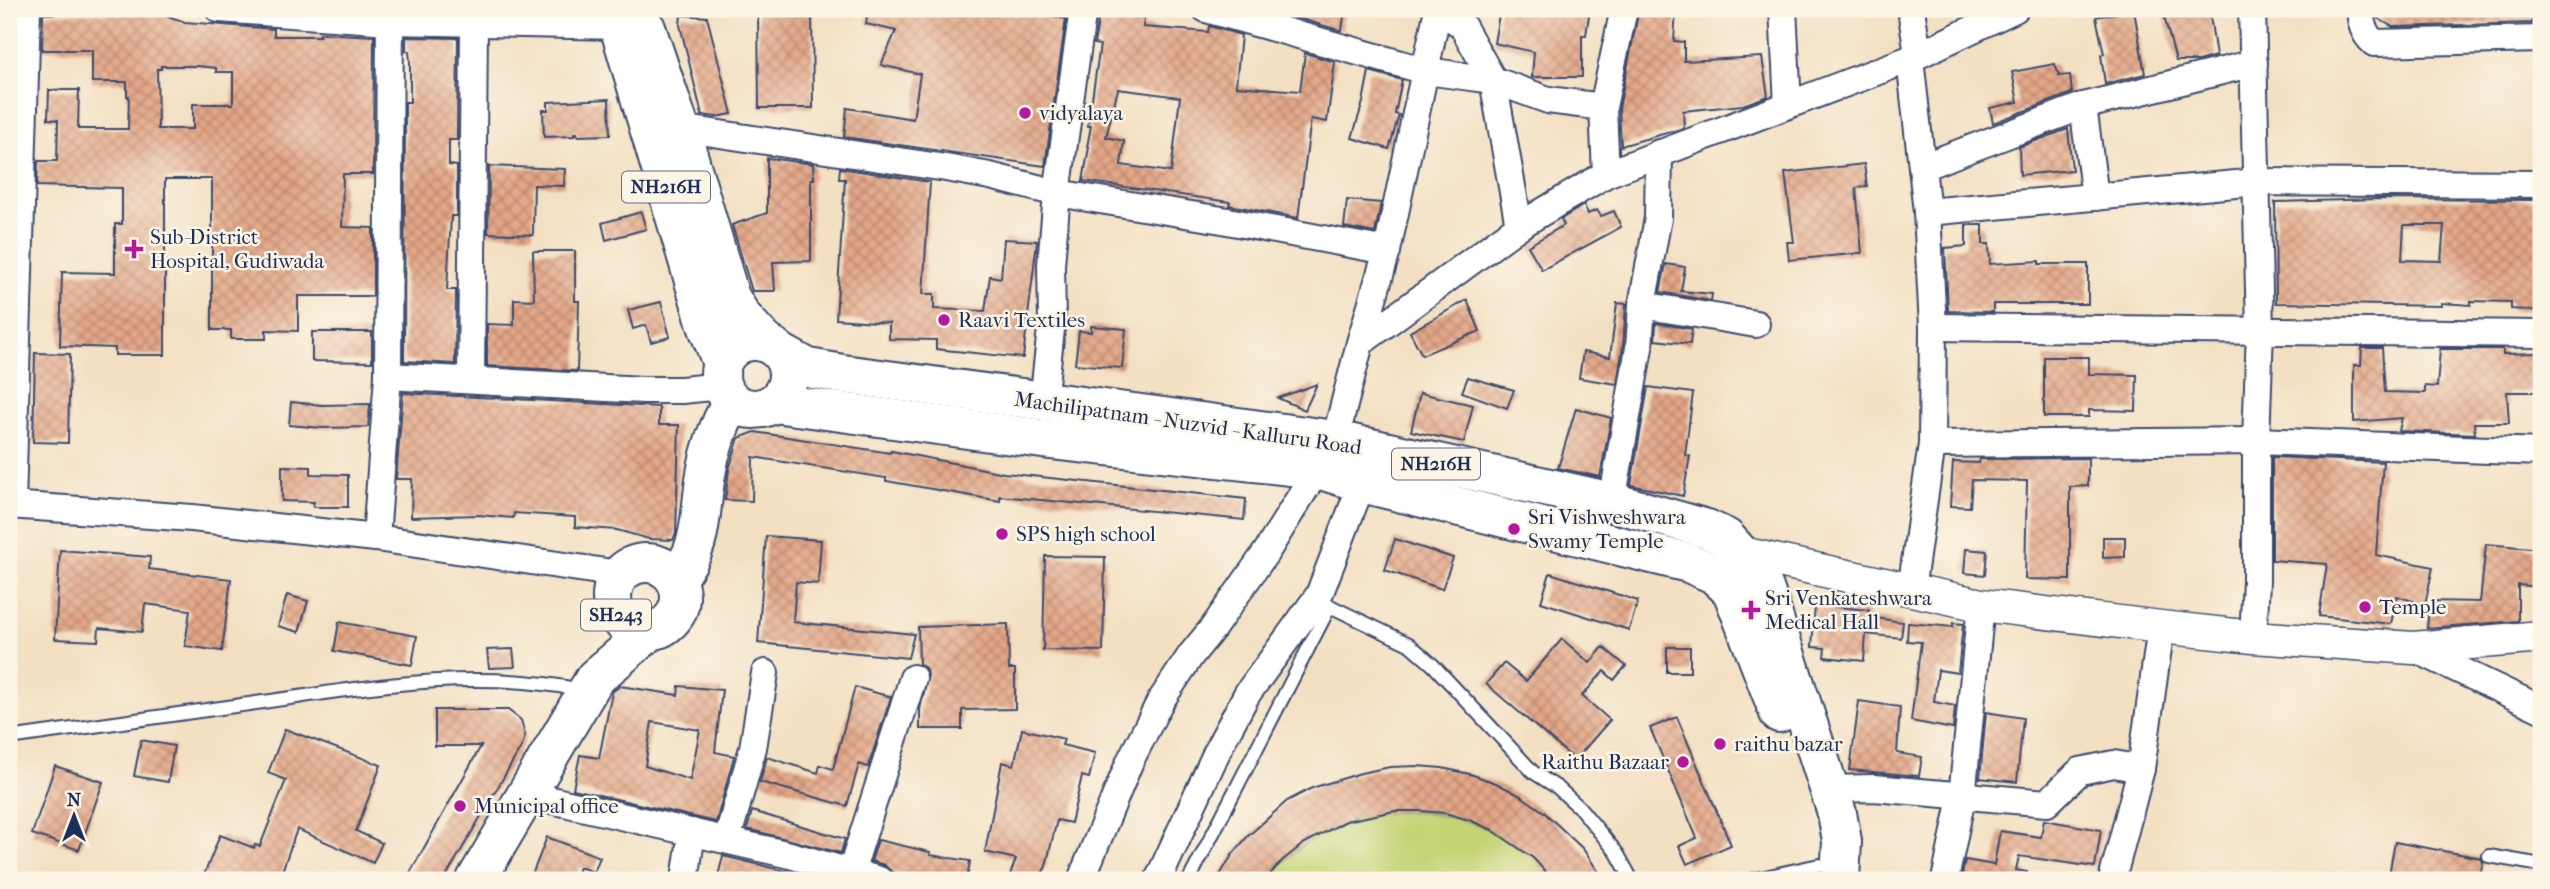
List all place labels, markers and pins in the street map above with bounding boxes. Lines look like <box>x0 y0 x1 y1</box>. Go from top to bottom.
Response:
place label: vidyalaya <box>1039 101 1124 125</box>
marker: vidyalaya <box>1017 105 1033 121</box>
place label: Sub-District Hospital, Gudiwada <box>150 225 325 273</box>
marker: Sub-District Hospital, Gudiwada <box>124 239 144 259</box>
place label: Raavi Textiles <box>958 308 1085 332</box>
marker: Raavi Textiles <box>936 312 952 328</box>
place label: Sri Vishweshwara Swamy Temple <box>1528 505 1686 553</box>
marker: Sri Vishweshwara Swamy Temple <box>1506 521 1522 537</box>
place label: SPS high school <box>1016 522 1156 546</box>
marker: SPS high school <box>994 526 1010 542</box>
place label: Sri Venkateshwara Medical Hall <box>1765 586 1932 634</box>
place label: Temple <box>2379 595 2446 619</box>
marker: Temple <box>2357 599 2373 615</box>
marker: Sri Venkateshwara Medical Hall <box>1743 602 1759 618</box>
place label: raithu bazar <box>1734 732 1843 756</box>
marker: raithu bazar <box>1712 736 1728 752</box>
place label: Raithu Bazaar <box>1541 750 1669 774</box>
marker: Raithu Bazaar <box>1675 754 1691 770</box>
place label: Municipal office <box>474 794 619 818</box>
marker: Municipal office <box>452 798 468 814</box>

